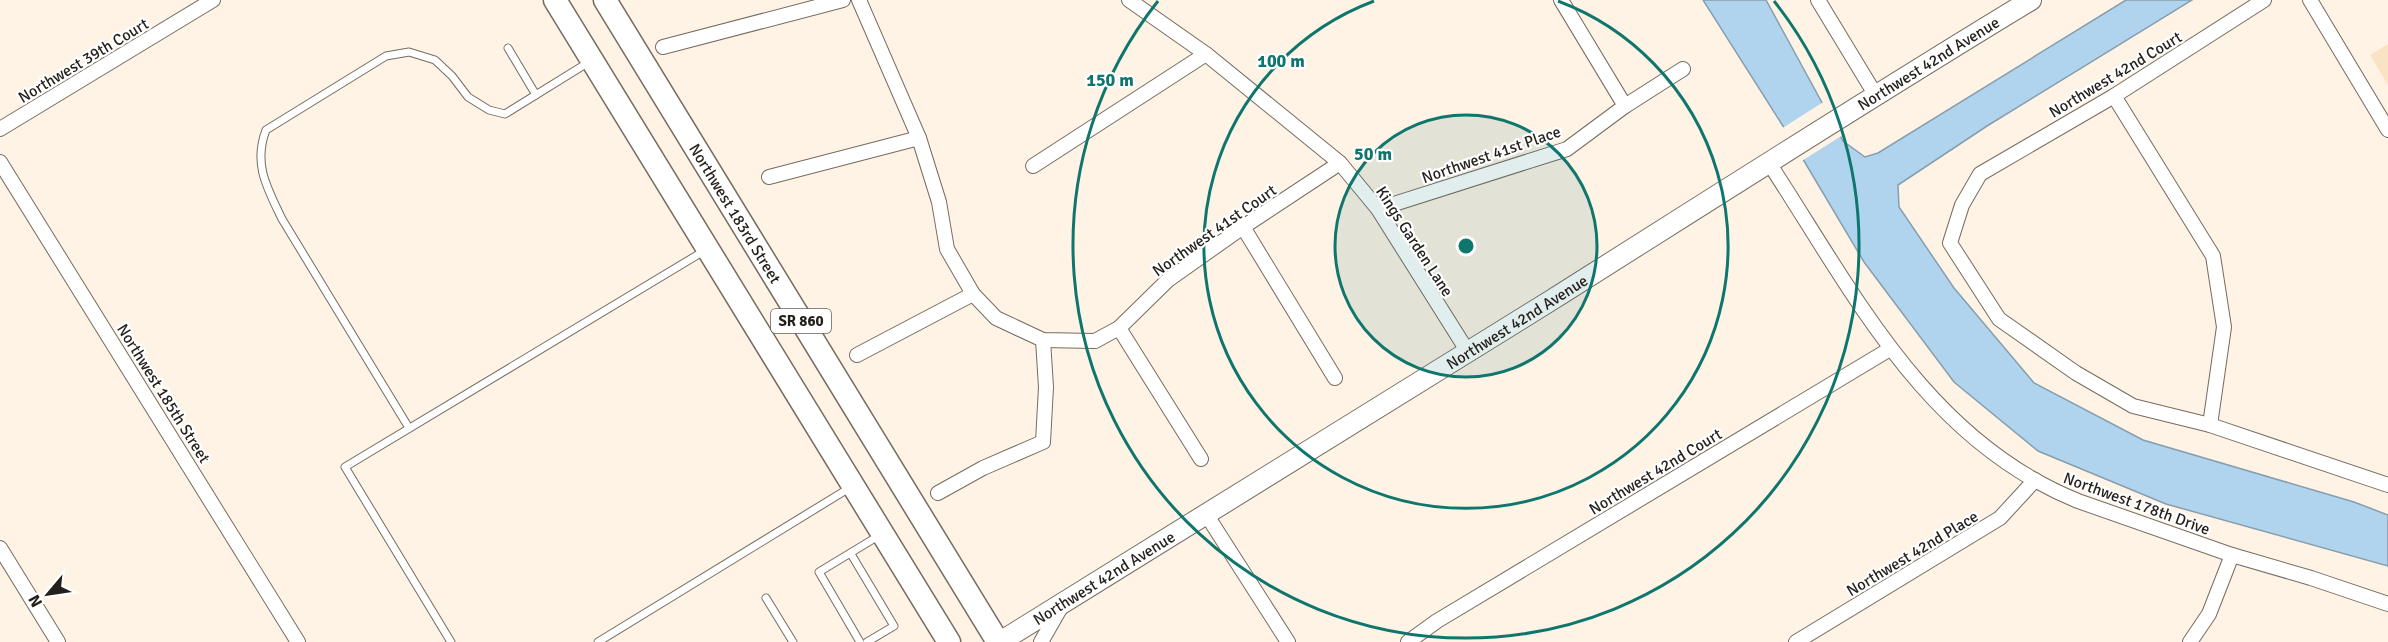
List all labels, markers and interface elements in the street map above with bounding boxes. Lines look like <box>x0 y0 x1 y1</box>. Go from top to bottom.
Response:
street label: Northwest 42nd Avenue <box>1854 13 2003 115</box>
street label: Northwest 39th Court <box>15 14 153 108</box>
street label: Northwest 42nd Court <box>2045 27 2186 122</box>
text: 100 m <box>1257 50 1305 72</box>
text: 150 m <box>1086 69 1134 91</box>
street label: Northwest 41st Place <box>1419 122 1563 188</box>
street label: Northwest 183rd Street <box>684 140 785 288</box>
text: 50 m <box>1354 143 1392 165</box>
street label: Northwest 41st Court <box>1149 180 1281 281</box>
street label: Kings Garden Lane <box>1371 183 1457 300</box>
centre of rings <box>1456 236 1476 256</box>
street label: Northwest 42nd Avenue <box>1443 271 1592 374</box>
road number: SR 860 <box>771 309 831 333</box>
street label: Northwest 185th Street <box>112 320 214 467</box>
street label: Northwest 42nd Court <box>1585 424 1726 519</box>
street label: Northwest 178th Drive <box>2061 468 2213 540</box>
street label: Northwest 42nd Place <box>1843 507 1982 601</box>
street label: Northwest 42nd Avenue <box>1030 527 1179 630</box>
north arrow <box>18 564 78 624</box>
text: N <box>24 591 47 611</box>

